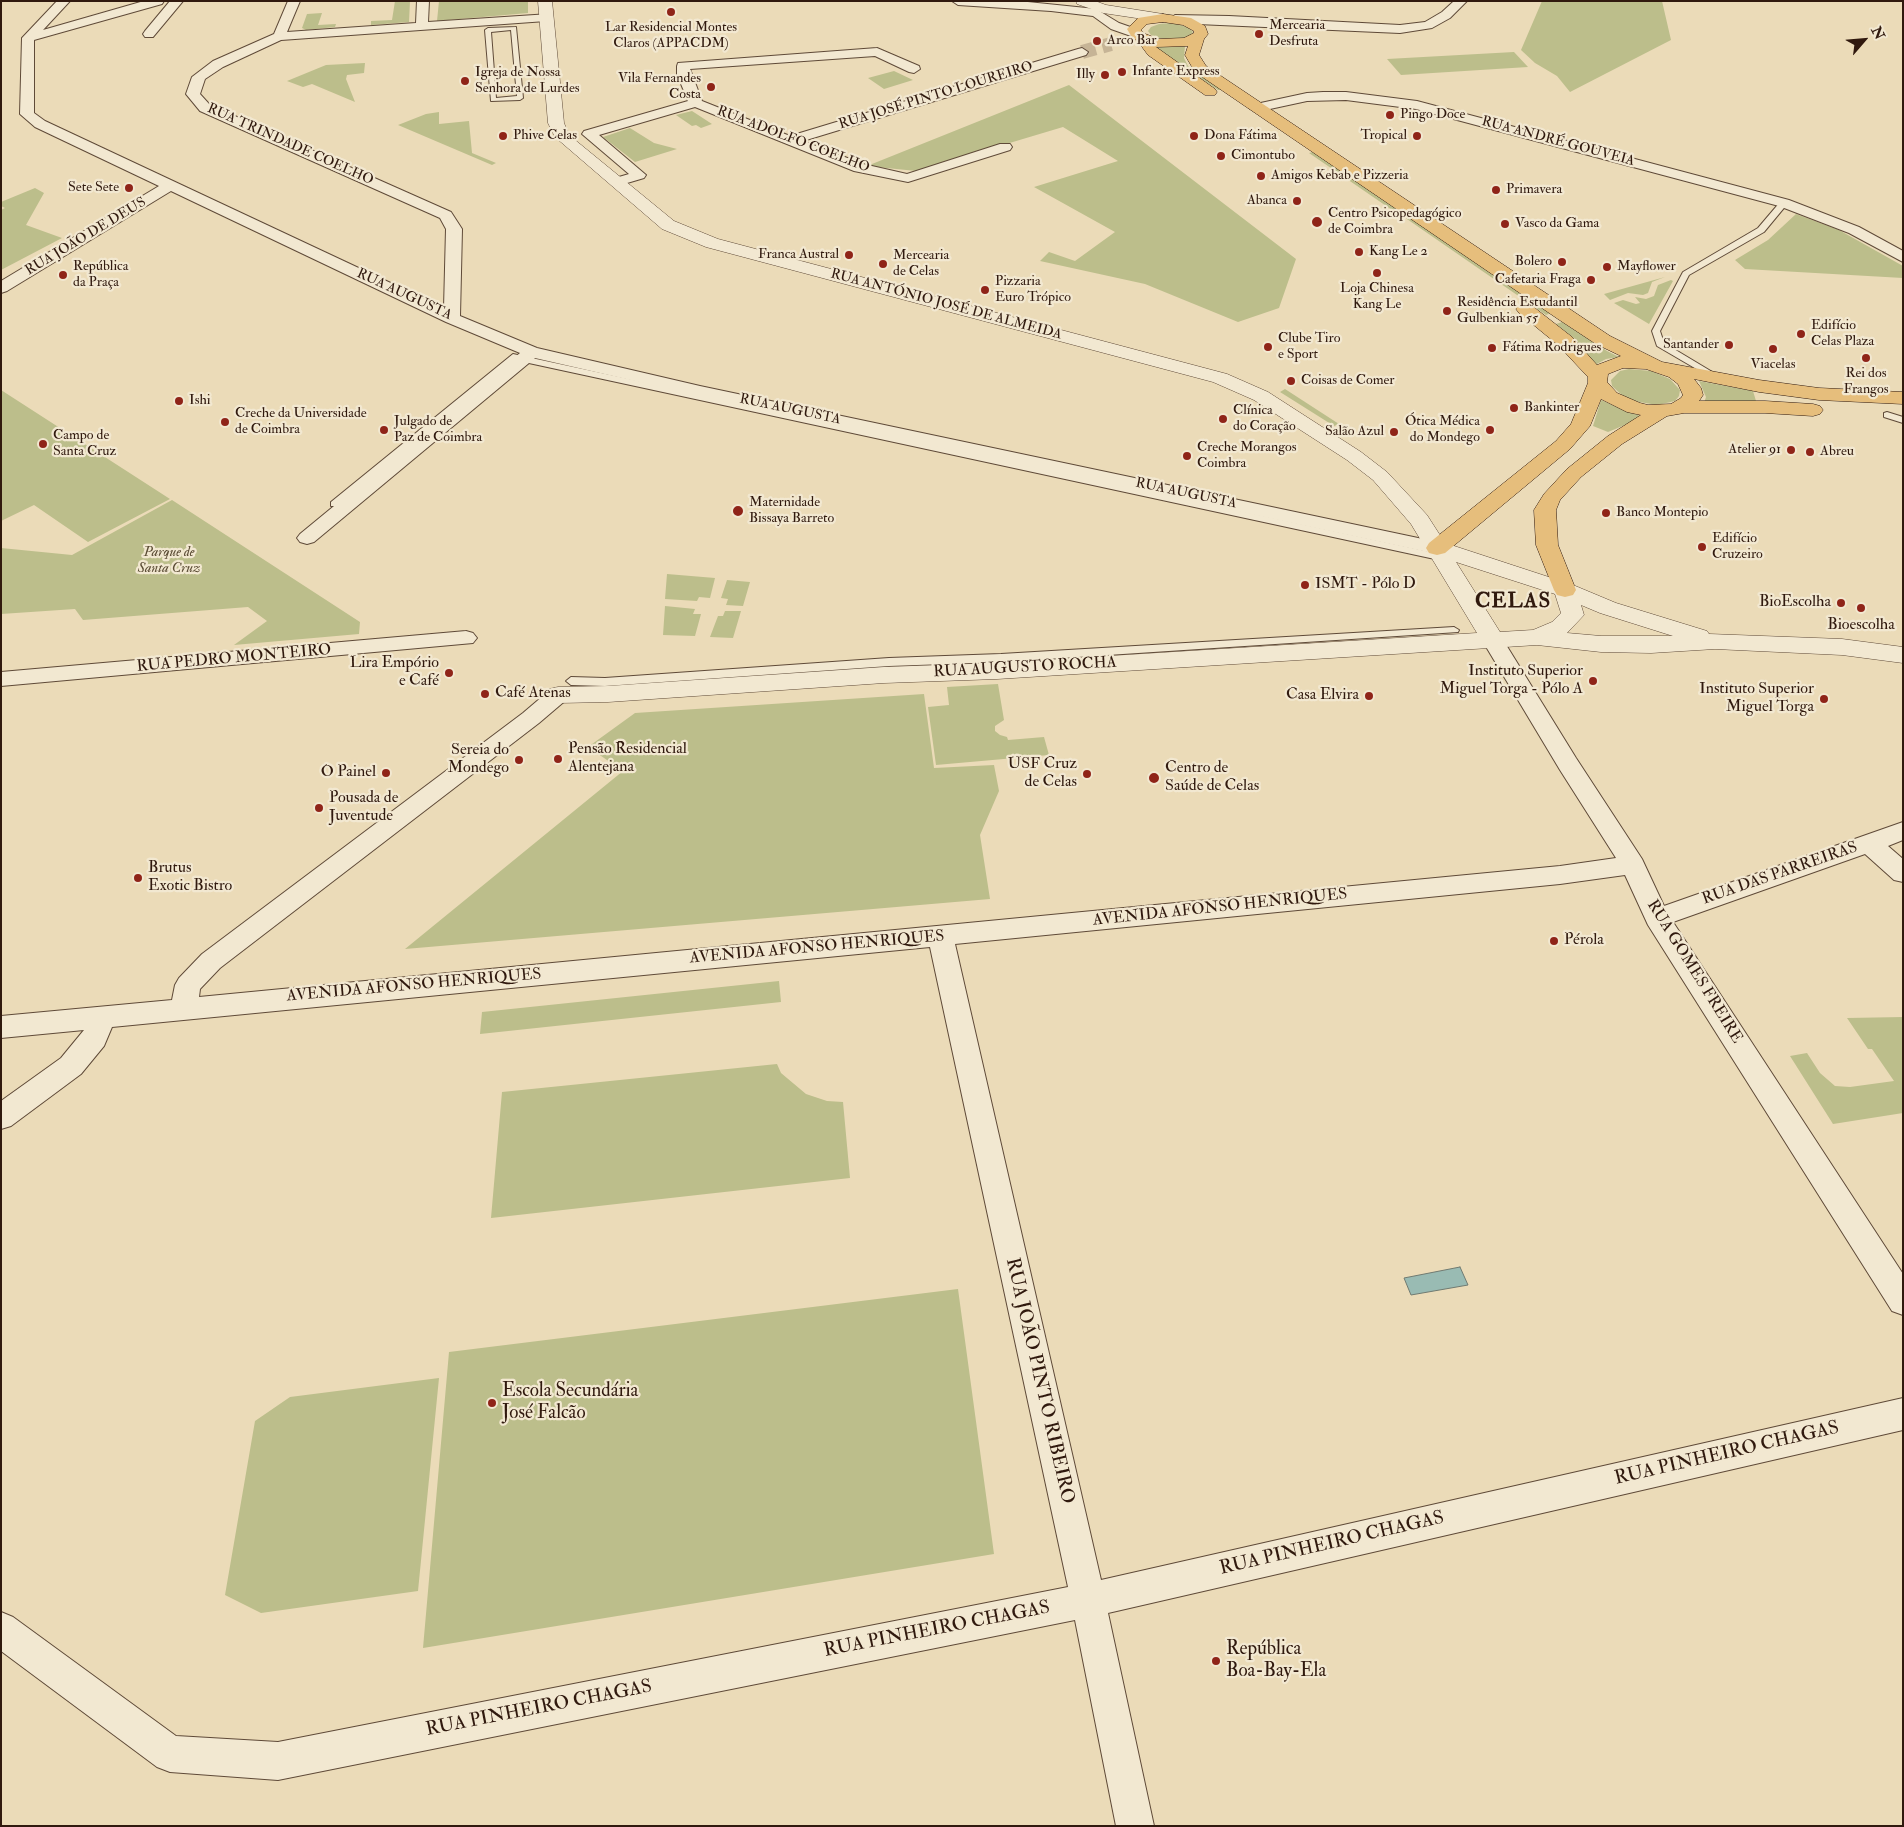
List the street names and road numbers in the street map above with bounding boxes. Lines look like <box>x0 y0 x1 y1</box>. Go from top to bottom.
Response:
street label: RUA JOSÉ PINTO LOUREIRO <box>837 58 1035 134</box>
street label: RUA TRINDADE COELHO <box>204 101 376 189</box>
street label: RUA ADOLFO COELHO <box>714 103 872 177</box>
street label: RUA ANDRÉ GOUVEIA <box>1480 113 1636 171</box>
street label: RUA JOÃO DE DEUS <box>23 194 149 280</box>
street label: RUA AUGUSTA <box>354 266 454 324</box>
street label: RUA ANTÓNIO JOSÉ DE ALMEIDA <box>829 266 1063 344</box>
street label: RUA AUGUSTA <box>738 391 842 429</box>
street label: RUA AUGUSTA <box>1134 475 1238 513</box>
street label: RUA PEDRO MONTEIRO <box>136 641 332 677</box>
street label: RUA AUGUSTO ROCHA <box>933 654 1117 682</box>
street label: RUA DAS PARREIRAS <box>1700 838 1860 910</box>
street label: AVENIDA AFONSO HENRIQUES <box>1092 885 1348 931</box>
street label: RUA GOMES FREIRE <box>1642 897 1746 1047</box>
street label: AVENIDA AFONSO HENRIQUES <box>689 927 945 969</box>
street label: AVENIDA AFONSO HENRIQUES <box>286 965 542 1007</box>
street label: RUA JOÃO PINTO RIBEIRO <box>1000 1256 1078 1506</box>
street label: RUA PINHEIRO CHAGAS <box>1612 1417 1842 1491</box>
street label: RUA PINHEIRO CHAGAS <box>1217 1507 1447 1581</box>
street label: RUA PINHEIRO CHAGAS <box>822 1597 1052 1663</box>
street label: RUA PINHEIRO CHAGAS <box>424 1676 654 1742</box>

